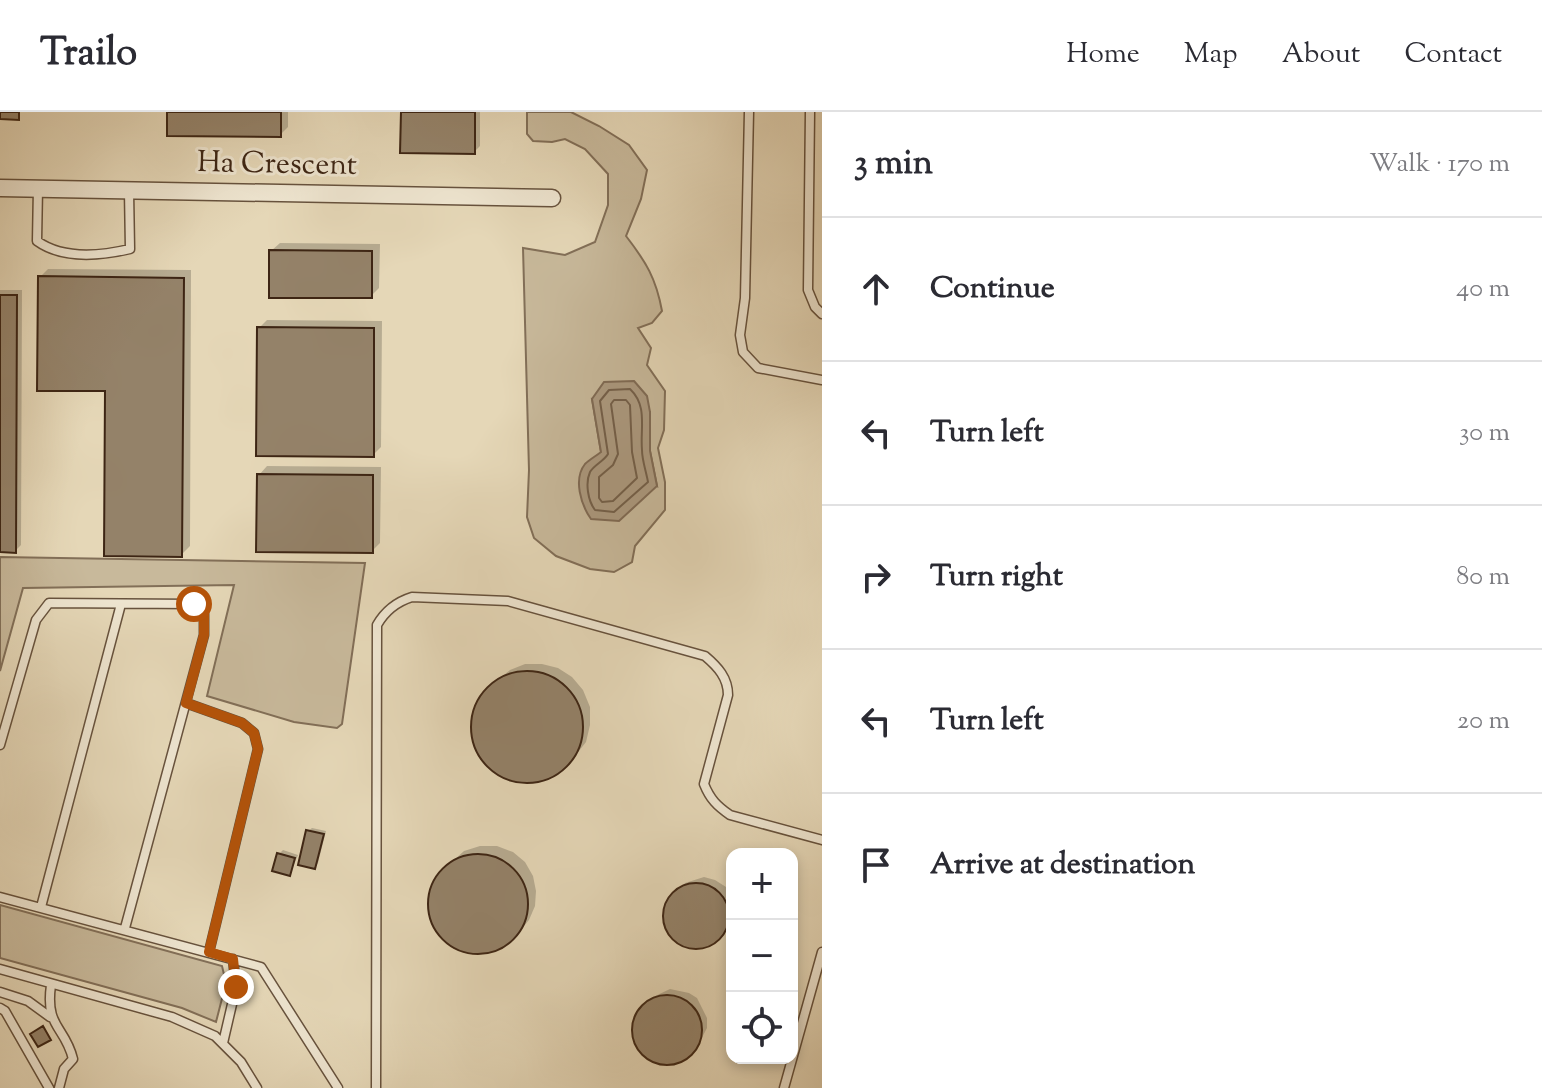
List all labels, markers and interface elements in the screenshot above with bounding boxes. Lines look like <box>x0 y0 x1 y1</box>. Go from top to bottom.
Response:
text: Trailo <box>40 28 137 82</box>
text: Home <box>1066 35 1140 75</box>
text: Map <box>1184 35 1238 75</box>
text: About <box>1282 35 1360 75</box>
text: Contact <box>1404 35 1502 75</box>
text: 3 min <box>854 140 933 189</box>
street label: Ha Crescent <box>197 142 357 188</box>
text: Walk · 170 m <box>1369 146 1510 183</box>
icon: ahead <box>854 267 898 311</box>
text: Continue <box>930 268 1055 311</box>
text: 40 m <box>1456 271 1510 308</box>
icon: left <box>854 411 898 455</box>
text: Turn left <box>930 412 1044 455</box>
text: 30 m <box>1459 415 1510 452</box>
icon: right <box>854 555 898 599</box>
text: Turn right <box>930 556 1063 599</box>
text: 80 m <box>1456 559 1510 596</box>
route start <box>176 586 212 622</box>
icon: left <box>854 699 898 743</box>
text: Turn left <box>930 700 1044 743</box>
text: 20 m <box>1457 703 1510 740</box>
icon: arrive <box>854 843 898 887</box>
text: Arrive at destination <box>930 844 1195 887</box>
map controls <box>726 848 798 1064</box>
button: + <box>726 848 798 920</box>
button: − <box>726 920 798 992</box>
route end <box>218 969 254 1005</box>
button: locate <box>726 992 798 1064</box>

